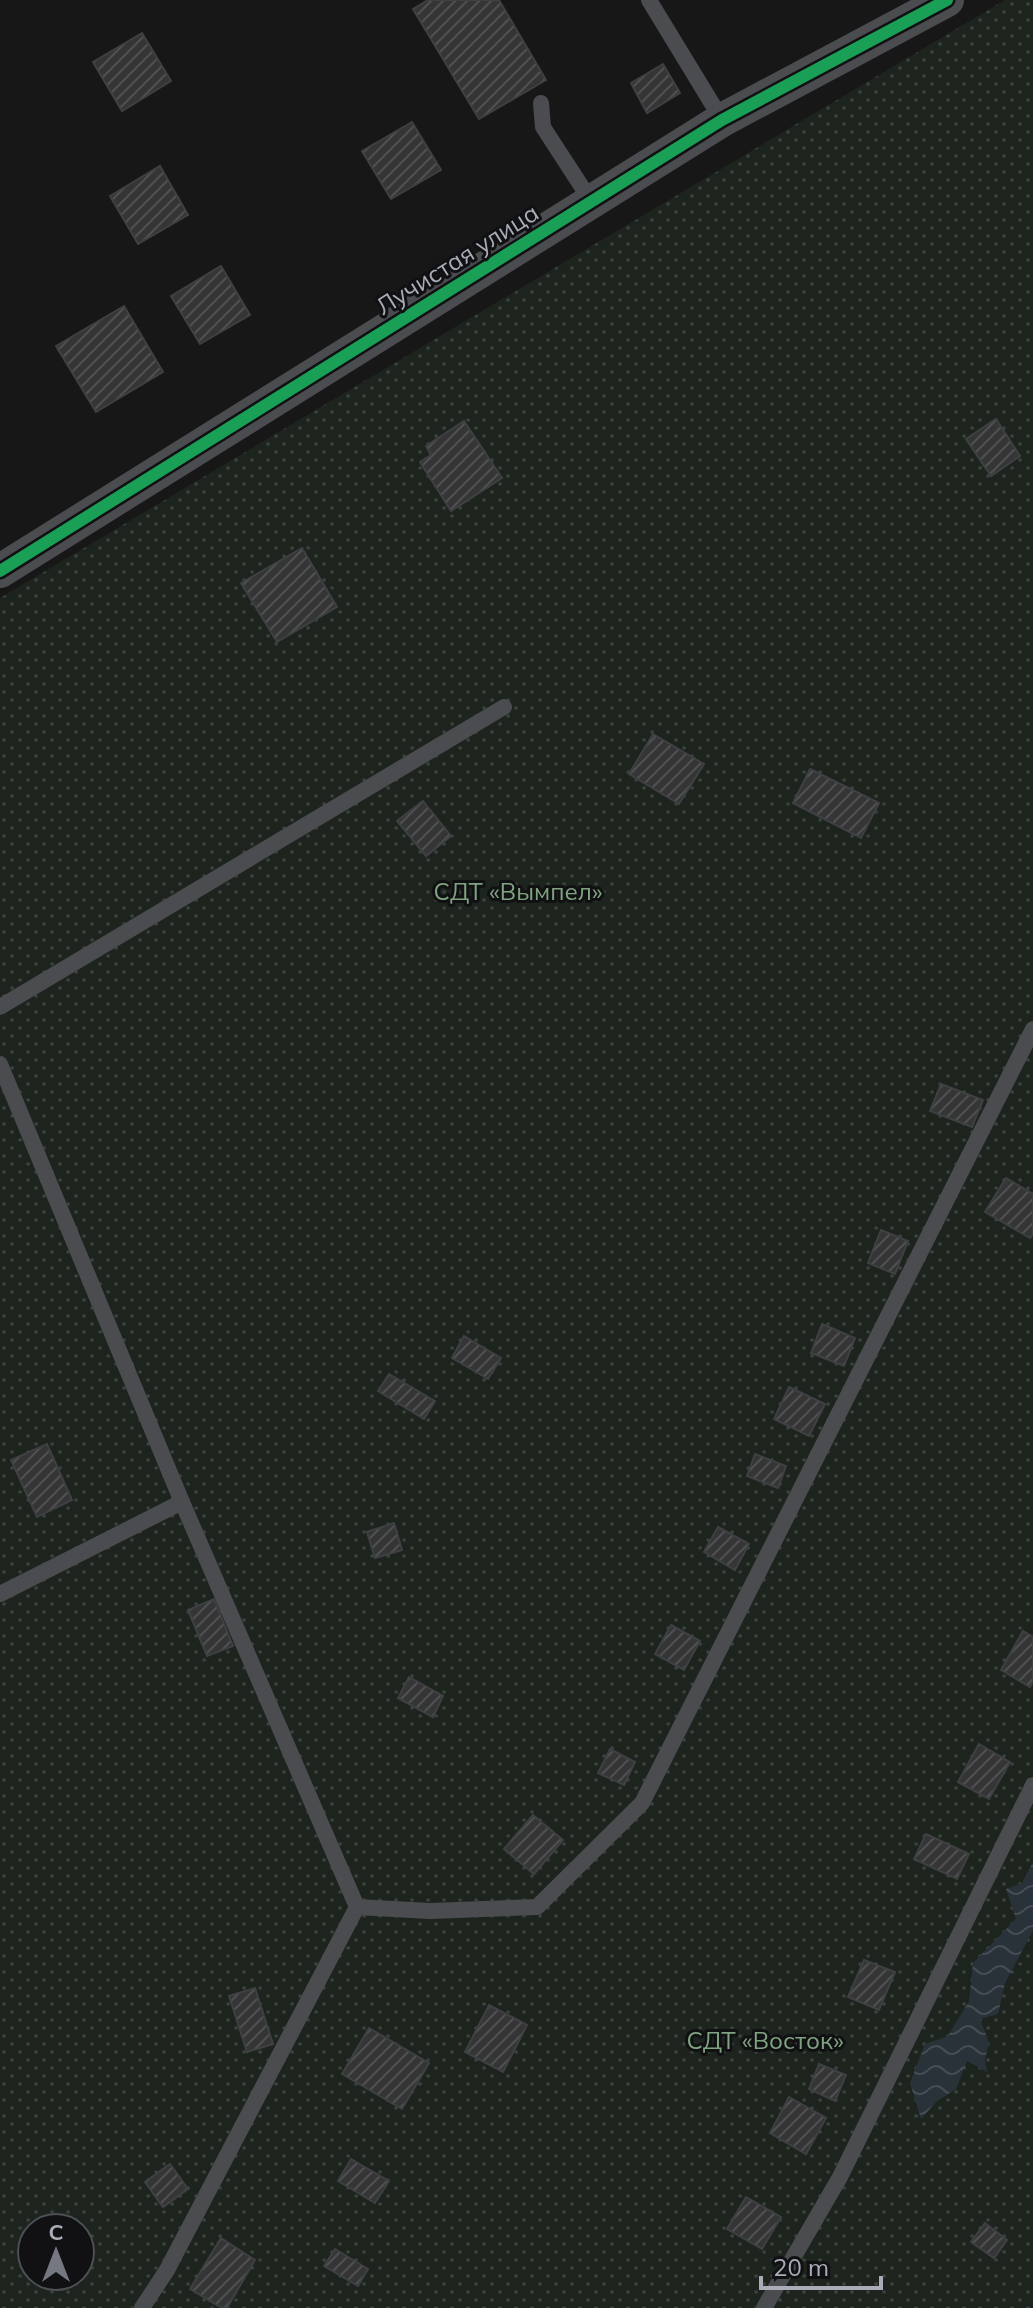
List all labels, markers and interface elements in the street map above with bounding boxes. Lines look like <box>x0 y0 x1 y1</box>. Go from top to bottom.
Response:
street label: Лучистая улица <box>370 197 544 321</box>
park label: СДТ «Вымпел» <box>433 876 603 906</box>
park label: СДТ «Восток» <box>686 2025 844 2055</box>
north arrow <box>16 2212 96 2292</box>
text: С <box>48 2218 64 2246</box>
scale bar <box>761 2240 881 2290</box>
text: 20 m <box>773 2252 829 2282</box>

